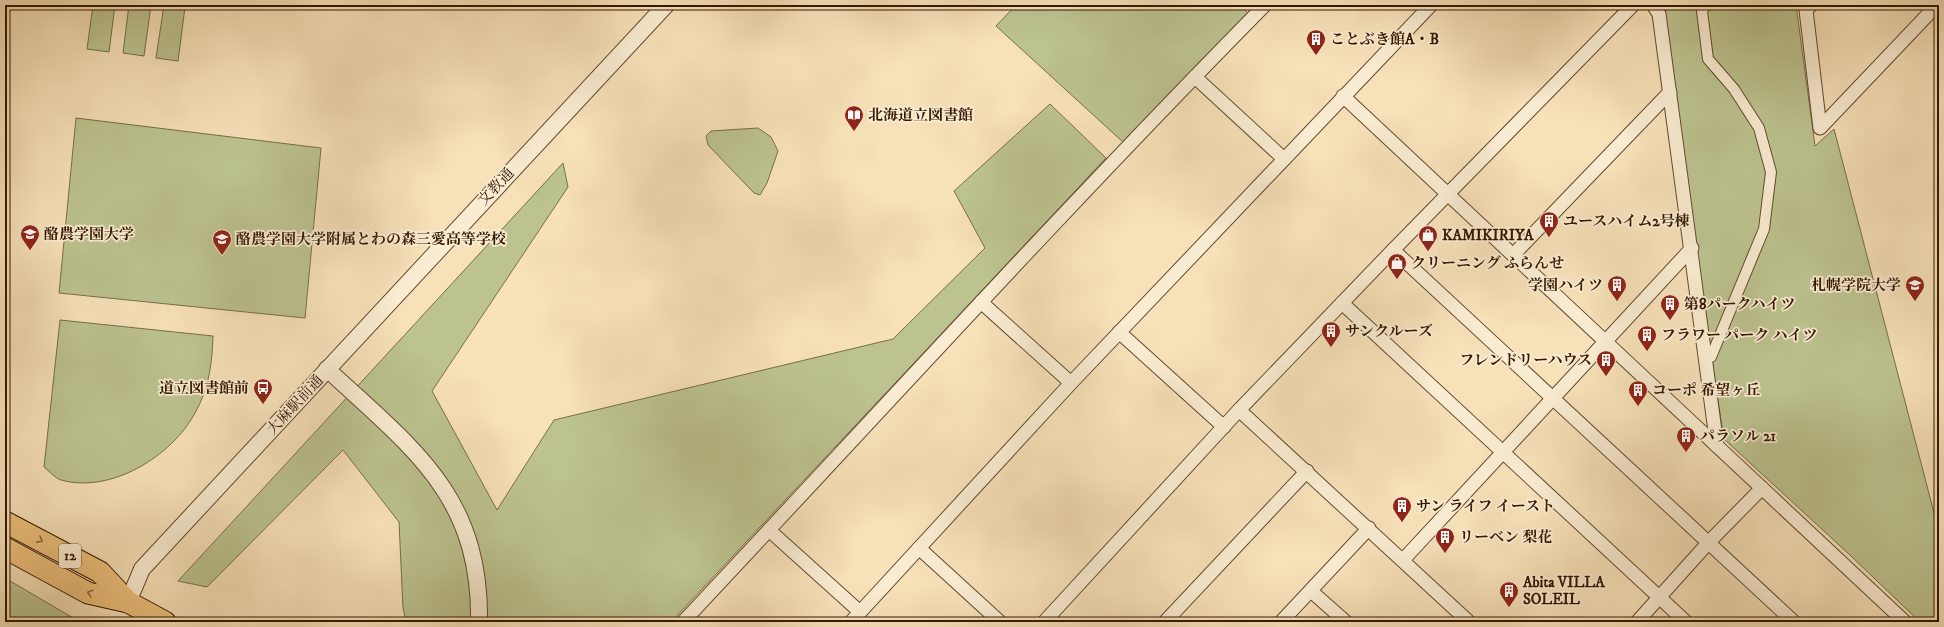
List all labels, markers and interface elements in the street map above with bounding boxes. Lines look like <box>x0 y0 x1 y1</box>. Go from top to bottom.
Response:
building icon: ことぶき館A・B <box>1305 28 1327 56</box>
place label: ことぶき館A・B <box>1330 30 1439 49</box>
library icon: 北海道立図書館 <box>843 104 865 132</box>
place label: 北海道立図書館 <box>868 106 973 125</box>
street label: 文教通 <box>474 164 518 210</box>
building icon: ユースハイム2号棟 <box>1538 210 1560 238</box>
place label: ユースハイム2号棟 <box>1563 212 1690 231</box>
school or university icon: 酪農学園大学 <box>19 223 41 251</box>
shop icon: KAMIKIRIYA <box>1417 224 1439 252</box>
place label: 酪農学園大学 <box>44 225 134 244</box>
place label: KAMIKIRIYA <box>1442 226 1534 245</box>
school or university icon: 酪農学園大学附属とわの森三愛高等学校 <box>211 228 233 256</box>
place label: 酪農学園大学附属とわの森三愛高等学校 <box>236 230 506 249</box>
shop icon: クリーニング ふらんせ <box>1386 252 1408 280</box>
place label: クリーニング ふらんせ <box>1411 254 1564 273</box>
building icon: 学園ハイツ <box>1606 274 1628 302</box>
school or university icon: 札幌学院大学 <box>1904 274 1926 302</box>
place label: 学園ハイツ <box>1528 276 1603 295</box>
place label: 札幌学院大学 <box>1811 276 1901 295</box>
building icon: 第8パークハイツ <box>1659 293 1681 321</box>
place label: 第8パークハイツ <box>1684 295 1796 314</box>
building icon: サンクルーズ <box>1320 320 1342 348</box>
place label: サンクルーズ <box>1345 322 1433 341</box>
building icon: フラワー パーク ハイツ <box>1636 324 1658 352</box>
place label: フラワー パーク ハイツ <box>1661 326 1817 345</box>
building icon: フレンドリーハウス <box>1595 349 1617 377</box>
place label: フレンドリーハウス <box>1459 351 1592 370</box>
street label: 大麻駅前通 <box>262 371 328 439</box>
bus stop icon: 道立図書館前 <box>252 377 274 405</box>
place label: 道立図書館前 <box>159 379 249 398</box>
building icon: コーポ 希望ヶ丘 <box>1627 379 1649 407</box>
place label: コーポ 希望ヶ丘 <box>1652 381 1760 400</box>
building icon: パラソル 21 <box>1675 425 1697 453</box>
place label: パラソル 21 <box>1700 427 1777 446</box>
building icon: サン ライフ イースト <box>1391 495 1413 523</box>
place label: サン ライフ イースト <box>1416 497 1555 516</box>
building icon: リーベン 梨花 <box>1434 526 1456 554</box>
place label: リーベン 梨花 <box>1459 528 1552 547</box>
one-way arrow <box>35 535 43 543</box>
road number: 12 <box>59 544 81 568</box>
place label: Abita VILLA SOLEIL <box>1522 573 1605 609</box>
building icon: Abita VILLA SOLEIL <box>1498 580 1520 608</box>
one-way arrow <box>86 589 93 598</box>

